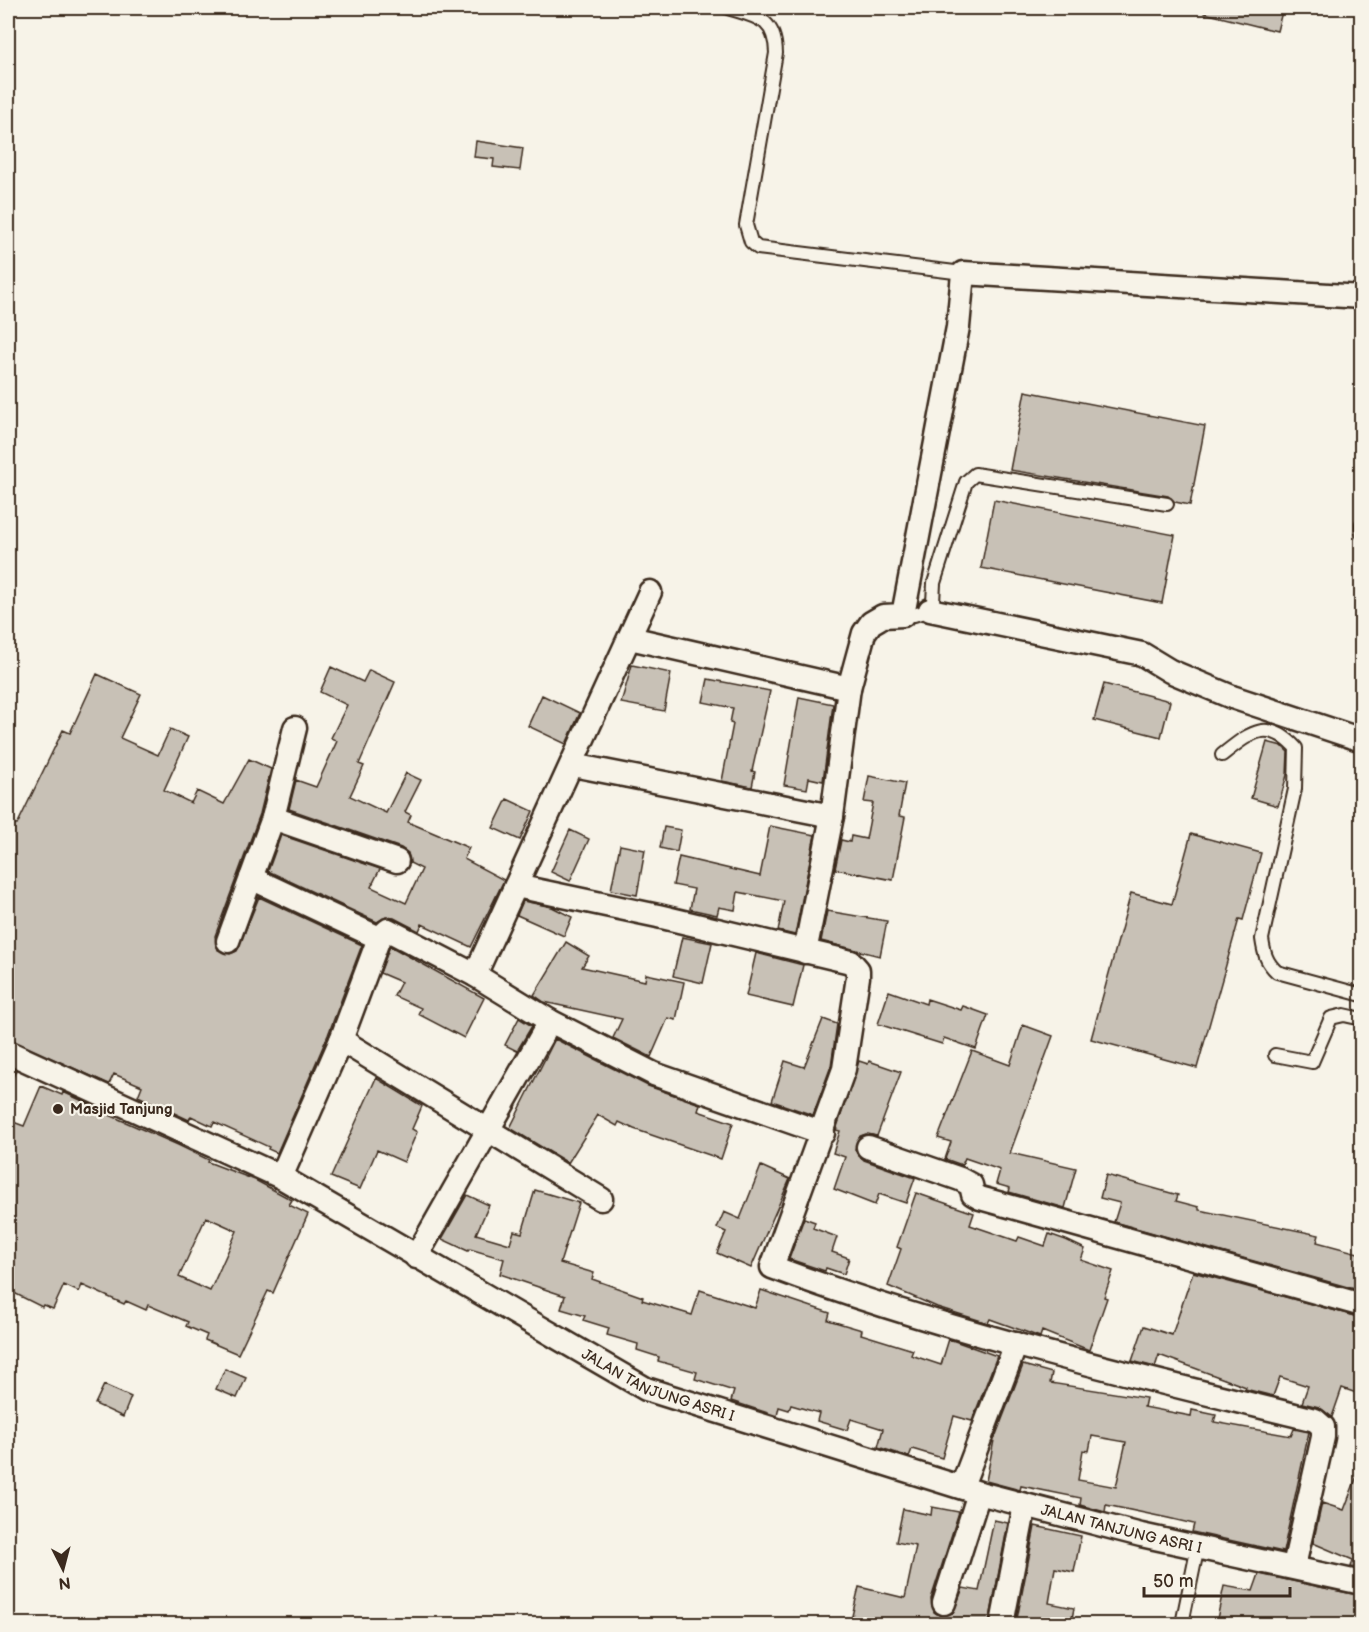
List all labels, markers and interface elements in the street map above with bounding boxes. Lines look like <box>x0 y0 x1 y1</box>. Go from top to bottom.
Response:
place label: Masjid Tanjung <box>70 1100 172 1119</box>
marker: Masjid Tanjung <box>51 1102 65 1116</box>
street label: JALAN TANJUNG ASRI I <box>578 1344 737 1426</box>
street label: JALAN TANJUNG ASRI I <box>1039 1500 1204 1557</box>
north arrow <box>33 1539 93 1599</box>
scale bar <box>1144 1560 1290 1598</box>
text: 50 m <box>1153 1571 1194 1592</box>
text: N <box>57 1572 71 1593</box>

